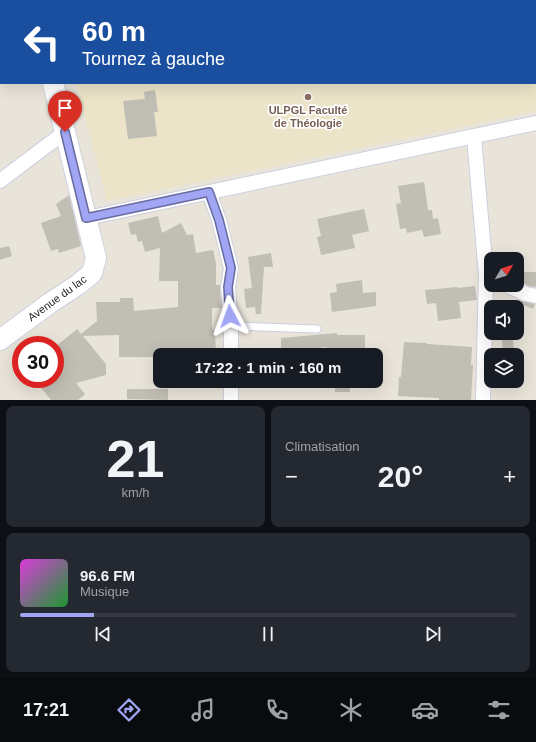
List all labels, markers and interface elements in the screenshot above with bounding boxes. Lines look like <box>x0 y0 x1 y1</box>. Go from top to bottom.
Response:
icon: left <box>16 16 68 68</box>
text: 60 m <box>82 16 146 47</box>
text: Tournez à gauche <box>82 49 225 69</box>
pin <box>48 91 82 132</box>
marker: ULPGL Faculté de Théologie <box>303 92 313 102</box>
icon: arrive <box>54 97 76 119</box>
place label: ULPGL Faculté de Théologie <box>269 104 347 129</box>
north arrow <box>484 252 524 292</box>
map controls <box>484 252 524 388</box>
street label: Avenue du lac <box>25 272 89 323</box>
position arrow <box>209 295 251 337</box>
button: sound <box>484 300 524 340</box>
speed limit sign: 30 <box>12 336 64 388</box>
button: layers <box>484 348 524 388</box>
text: 17:22 · 1 min · 160 m <box>195 359 341 376</box>
text: 21 <box>107 430 164 488</box>
text: Climatisation <box>285 439 359 454</box>
text: 20° <box>378 460 423 493</box>
text: − <box>285 464 298 489</box>
text: + <box>503 464 516 489</box>
text: km/h <box>121 485 150 500</box>
text: 96.6 FM <box>80 567 135 584</box>
text: Musique <box>80 584 129 599</box>
icon: previous <box>92 623 114 645</box>
icon: pause <box>257 623 279 645</box>
icon: next <box>422 623 444 645</box>
icon: directions <box>115 696 143 724</box>
icon: music <box>189 696 217 724</box>
icon: phone <box>263 696 291 724</box>
icon: climate <box>337 696 365 724</box>
icon: car <box>411 696 439 724</box>
icon: filters <box>485 696 513 724</box>
text: 17:21 <box>23 700 69 720</box>

